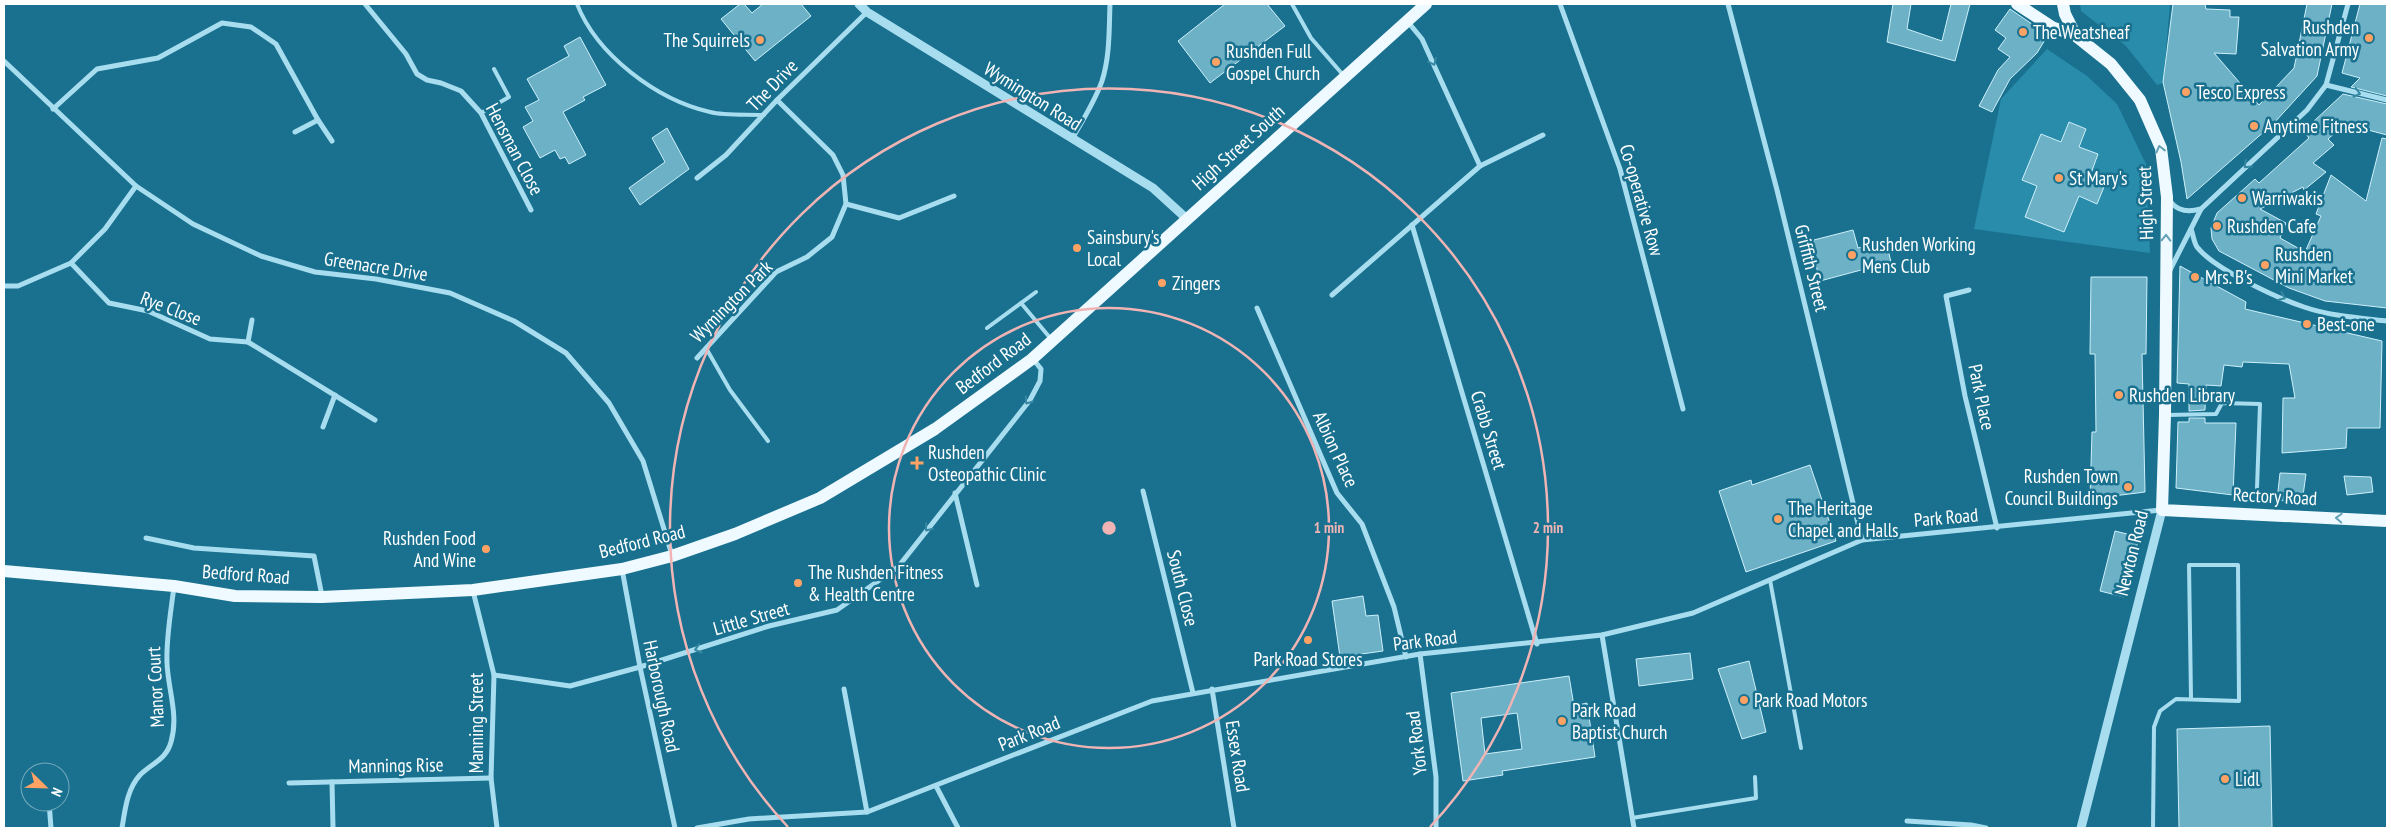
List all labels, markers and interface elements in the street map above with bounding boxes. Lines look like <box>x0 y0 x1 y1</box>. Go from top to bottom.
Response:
place label: Rushden Salvation Army <box>2261 15 2360 61</box>
place label: The Weatsheaf <box>2033 20 2130 44</box>
marker: The Weatsheaf <box>2017 26 2029 38</box>
place label: The Squirrels <box>663 28 750 52</box>
marker: Rushden Salvation Army <box>2363 32 2375 44</box>
marker: The Squirrels <box>754 34 766 46</box>
place label: Rushden Full Gospel Church <box>1226 39 1320 85</box>
street label: The Drive <box>741 54 803 116</box>
street label: Wymington Road <box>980 56 1086 136</box>
marker: Rushden Full Gospel Church <box>1210 56 1222 68</box>
one-way arrow <box>1427 57 1437 66</box>
place label: Tesco Express <box>2196 80 2286 104</box>
marker: Tesco Express <box>2180 86 2192 98</box>
one-way arrow <box>2352 87 2361 98</box>
street label: Hensman Close <box>481 99 549 199</box>
street label: High Street South <box>1187 99 1289 195</box>
place label: Anytime Fitness <box>2264 114 2368 138</box>
marker: Anytime Fitness <box>2248 120 2260 132</box>
street label: Co-operative Row <box>1615 141 1670 259</box>
one-way arrow <box>2155 144 2166 153</box>
one-way arrow <box>2244 159 2253 168</box>
street label: High Street <box>2132 165 2158 241</box>
place label: St Mary's <box>2069 166 2127 190</box>
marker: St Mary's <box>2053 172 2065 184</box>
place label: Warriwakis <box>2252 186 2323 210</box>
marker: Warriwakis <box>2236 192 2248 204</box>
place label: Rushden Cafe <box>2227 214 2316 238</box>
marker: Rushden Cafe <box>2211 220 2223 232</box>
street label: Griffith Street <box>1790 222 1835 315</box>
place label: Sainsbury's Local <box>1087 225 1159 271</box>
place label: Rushden Working Mens Club <box>1862 232 1976 278</box>
one-way arrow <box>2161 234 2171 242</box>
marker: Sainsbury's Local <box>1071 242 1083 254</box>
place label: Rushden Mini Market <box>2275 242 2354 288</box>
street label: Greenacre Drive <box>323 246 430 286</box>
marker: Rushden Working Mens Club <box>1846 249 1858 261</box>
street label: Wymington Park <box>685 254 778 347</box>
marker: Rushden Mini Market <box>2259 259 2271 271</box>
place label: Mrs. B's <box>2205 265 2253 289</box>
place label: Zingers <box>1172 271 1221 295</box>
marker: Mrs. B's <box>2189 271 2201 283</box>
marker: Zingers <box>1156 277 1168 289</box>
street label: Rye Close <box>137 285 205 331</box>
one-way arrow <box>2277 291 2286 301</box>
place label: Best-one <box>2317 312 2375 336</box>
marker: Best-one <box>2301 318 2313 330</box>
street label: Bedford Road <box>951 327 1035 399</box>
street label: Park Place <box>1963 362 2001 432</box>
place label: Rushden Library <box>2129 383 2236 407</box>
street label: Crabb Street <box>1466 388 1513 473</box>
marker: Rushden Library <box>2113 389 2125 401</box>
one-way arrow <box>1025 395 1034 405</box>
street label: Albion Place <box>1308 407 1364 491</box>
place label: Rushden Osteopathic Clinic <box>928 440 1047 486</box>
marker: Rushden Osteopathic Clinic <box>910 456 924 470</box>
place label: Rushden Town Council Buildings <box>2005 464 2118 510</box>
marker: Rushden Town Council Buildings <box>2122 481 2134 493</box>
street label: Rectory Road <box>2232 482 2318 510</box>
place label: The Heritage Chapel and Halls <box>1788 496 1899 542</box>
street label: Park Road <box>1913 502 1979 532</box>
street label: Newton Road <box>2109 508 2153 598</box>
marker: The Heritage Chapel and Halls <box>1772 513 1784 525</box>
one-way arrow <box>2334 513 2342 524</box>
text: 1 min <box>1314 518 1344 537</box>
text: 2 min <box>1533 518 1563 537</box>
street label: Bedford Road <box>596 519 688 563</box>
centre of rings <box>1100 519 1118 537</box>
one-way arrow <box>924 523 933 532</box>
place label: Rushden Food And Wine <box>383 526 476 572</box>
marker: Rushden Food And Wine <box>480 543 492 555</box>
street label: South Close <box>1162 547 1204 629</box>
street label: Bedford Road <box>201 559 291 589</box>
place label: The Rushden Fitness & Health Centre <box>808 560 944 606</box>
marker: The Rushden Fitness & Health Centre <box>792 577 804 589</box>
street label: Little Street <box>710 595 793 640</box>
street label: Park Road <box>1392 624 1458 656</box>
marker: Park Road Stores <box>1302 634 1314 646</box>
street label: Harborough Road <box>638 638 686 754</box>
one-way arrow <box>695 643 703 653</box>
street label: Manor Court <box>141 645 169 728</box>
place label: Park Road Stores <box>1253 647 1363 671</box>
street label: Manning Street <box>464 672 488 773</box>
place label: Park Road Motors <box>1754 688 1867 712</box>
marker: Park Road Motors <box>1738 694 1750 706</box>
place label: Park Road Baptist Church <box>1572 698 1667 744</box>
street label: Park Road <box>995 710 1063 756</box>
street label: York Road <box>1400 710 1432 776</box>
marker: Park Road Baptist Church <box>1556 715 1568 727</box>
street label: Essex Road <box>1220 718 1256 794</box>
street label: Mannings Rise <box>348 752 444 778</box>
north arrow <box>20 762 70 812</box>
place label: Lidl <box>2235 767 2260 791</box>
marker: Lidl <box>2219 773 2231 785</box>
text: N <box>47 785 67 799</box>

